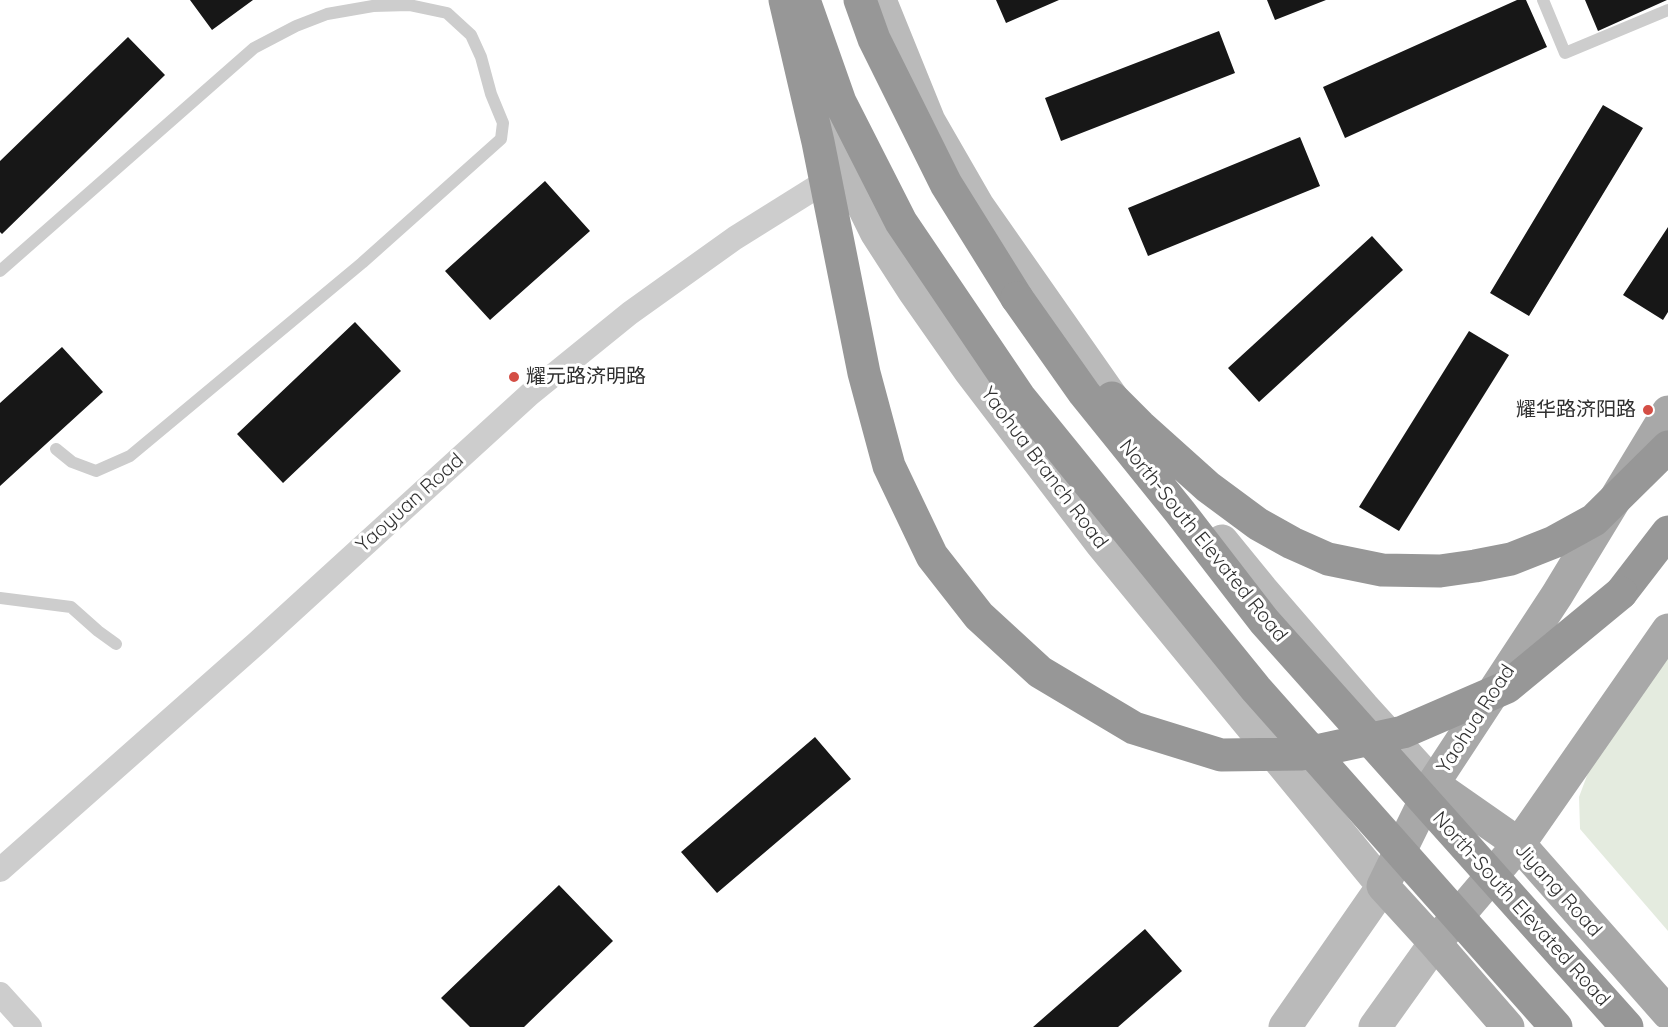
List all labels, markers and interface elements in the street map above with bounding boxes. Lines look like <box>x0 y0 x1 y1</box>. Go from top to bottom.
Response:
place label: 耀元路济明路 <box>526 365 646 389</box>
marker: 耀元路济明路 <box>507 370 521 384</box>
street label: Yaohua Branch Road <box>975 383 1113 553</box>
place label: 耀华路济阳路 <box>1516 398 1636 422</box>
marker: 耀华路济阳路 <box>1641 403 1655 417</box>
street label: North-South Elevated Road <box>1114 435 1292 647</box>
street label: Yaoyuan Road <box>351 449 469 557</box>
street label: Yaohua Road <box>1432 660 1520 778</box>
street label: North-South Elevated Road <box>1427 807 1615 1011</box>
street label: Jiyang Road <box>1509 838 1607 942</box>

